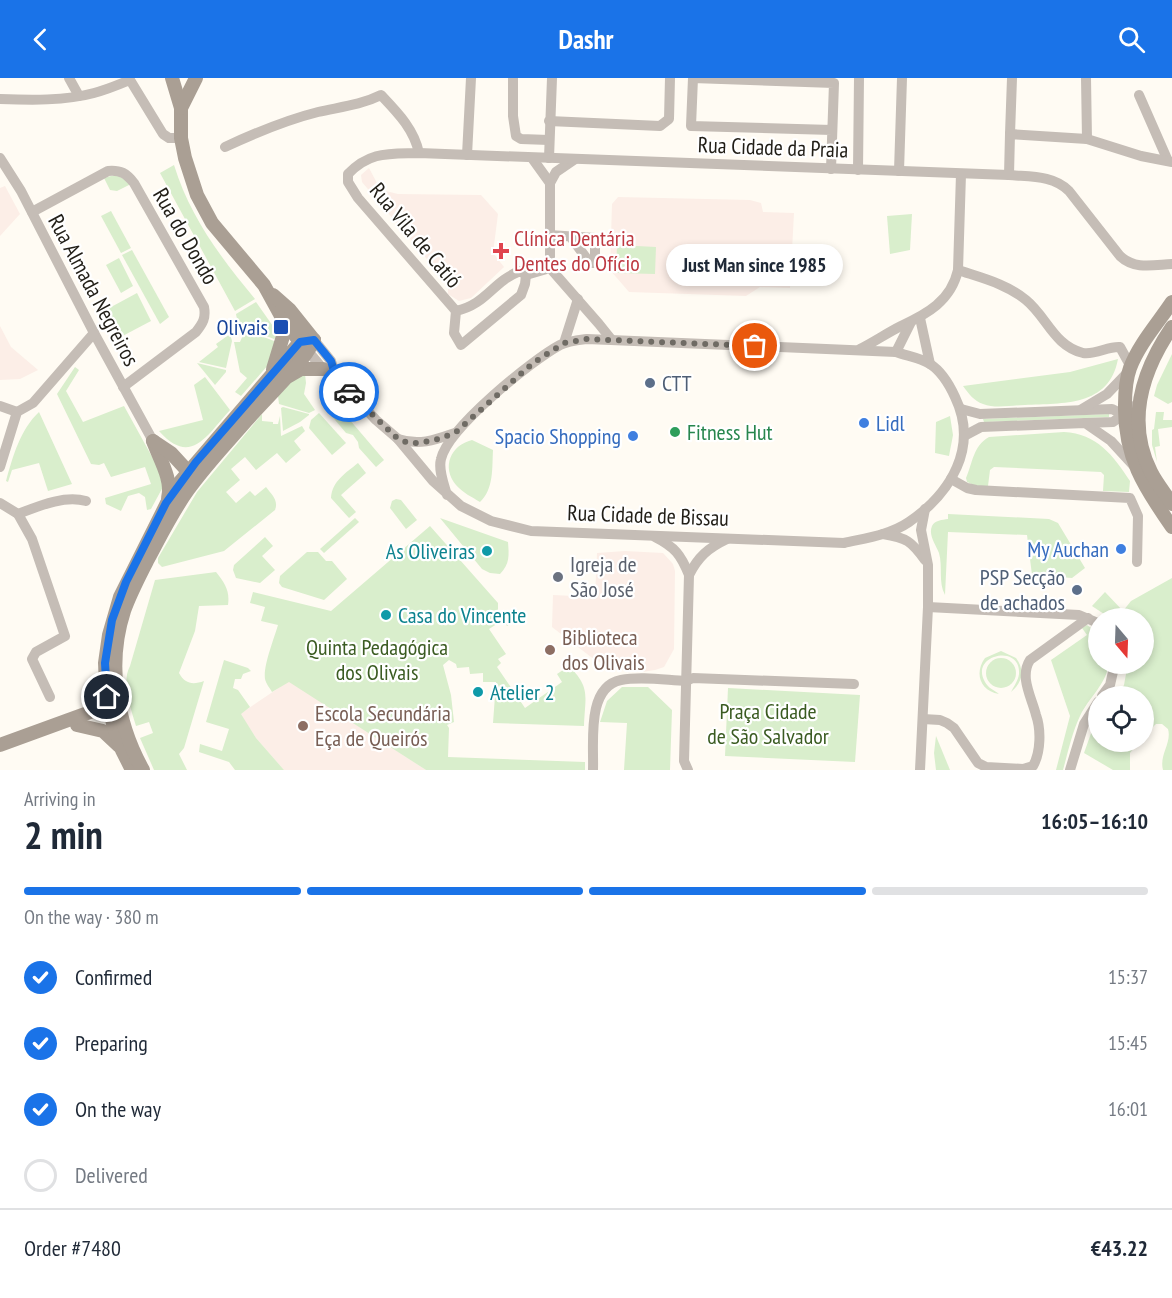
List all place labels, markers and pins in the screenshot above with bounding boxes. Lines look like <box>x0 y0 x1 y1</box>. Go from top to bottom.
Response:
place label: Clínica Dentária Dentes do Ofício <box>514 224 640 277</box>
marker: Clínica Dentária Dentes do Ofício <box>492 242 510 260</box>
callout: Just Man since 1985 <box>666 244 843 286</box>
place label: Olivais <box>216 313 268 341</box>
marker: Olivais <box>272 318 290 336</box>
pin <box>729 320 780 371</box>
place label: CTT <box>662 369 692 397</box>
marker: CTT <box>643 376 657 390</box>
place label: Lidl <box>876 409 905 437</box>
marker: Lidl <box>857 416 871 430</box>
place label: Fitness Hut <box>687 418 773 446</box>
place label: Spacio Shopping <box>495 422 621 450</box>
marker: Fitness Hut <box>668 425 682 439</box>
marker: Spacio Shopping <box>626 429 640 443</box>
place label: My Auchan <box>1027 535 1109 563</box>
place label: As Oliveiras <box>386 537 475 565</box>
marker: My Auchan <box>1114 542 1128 556</box>
marker: As Oliveiras <box>480 544 494 558</box>
place label: Igreja de São José <box>570 550 637 603</box>
place label: PSP Secção de achados <box>980 563 1065 616</box>
marker: Igreja de São José <box>551 570 565 584</box>
marker: PSP Secção de achados <box>1070 583 1084 597</box>
place label: Casa do Vincente <box>398 601 526 629</box>
marker: Casa do Vincente <box>379 608 393 622</box>
place label: Biblioteca dos Olivais <box>562 623 645 676</box>
marker: Biblioteca dos Olivais <box>543 643 557 657</box>
pin <box>81 671 132 722</box>
place label: Atelier 2 <box>490 678 555 706</box>
marker: Atelier 2 <box>471 685 485 699</box>
place label: Escola Secundária Eça de Queirós <box>315 699 451 752</box>
marker: Escola Secundária Eça de Queirós <box>296 719 310 733</box>

